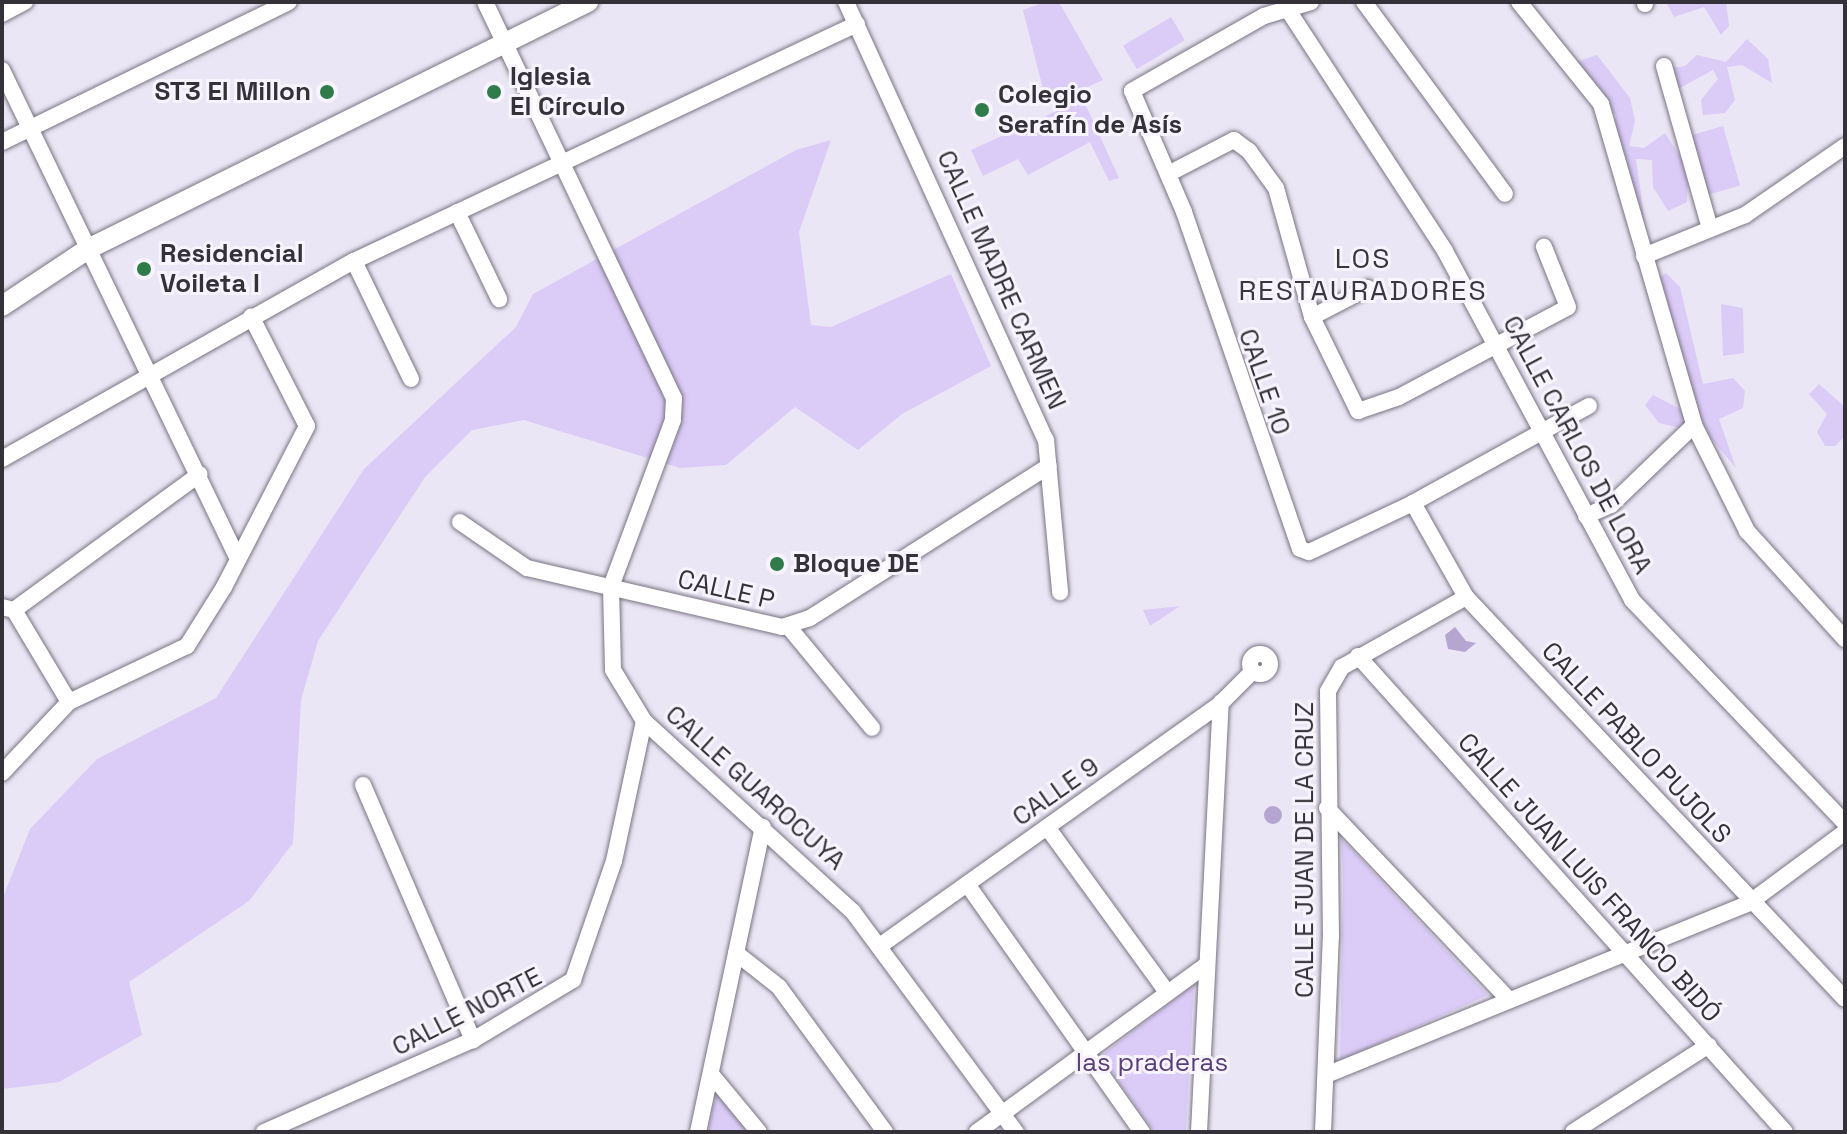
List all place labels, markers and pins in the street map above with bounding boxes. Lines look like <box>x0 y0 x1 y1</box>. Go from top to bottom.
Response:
place label: Iglesia El Círculo <box>510 61 625 122</box>
place label: ST3 El Millon <box>155 76 311 108</box>
place label: Colegio Serafín de Asís <box>998 79 1183 140</box>
marker: ST3 El Millon <box>318 83 336 101</box>
marker: Iglesia El Círculo <box>485 83 503 101</box>
marker: Colegio Serafín de Asís <box>973 101 991 119</box>
place label: Residencial Voileta I <box>160 238 304 300</box>
marker: Residencial Voileta I <box>135 260 153 278</box>
place label: Bloque DE <box>793 548 919 580</box>
marker: Bloque DE <box>768 555 786 573</box>

